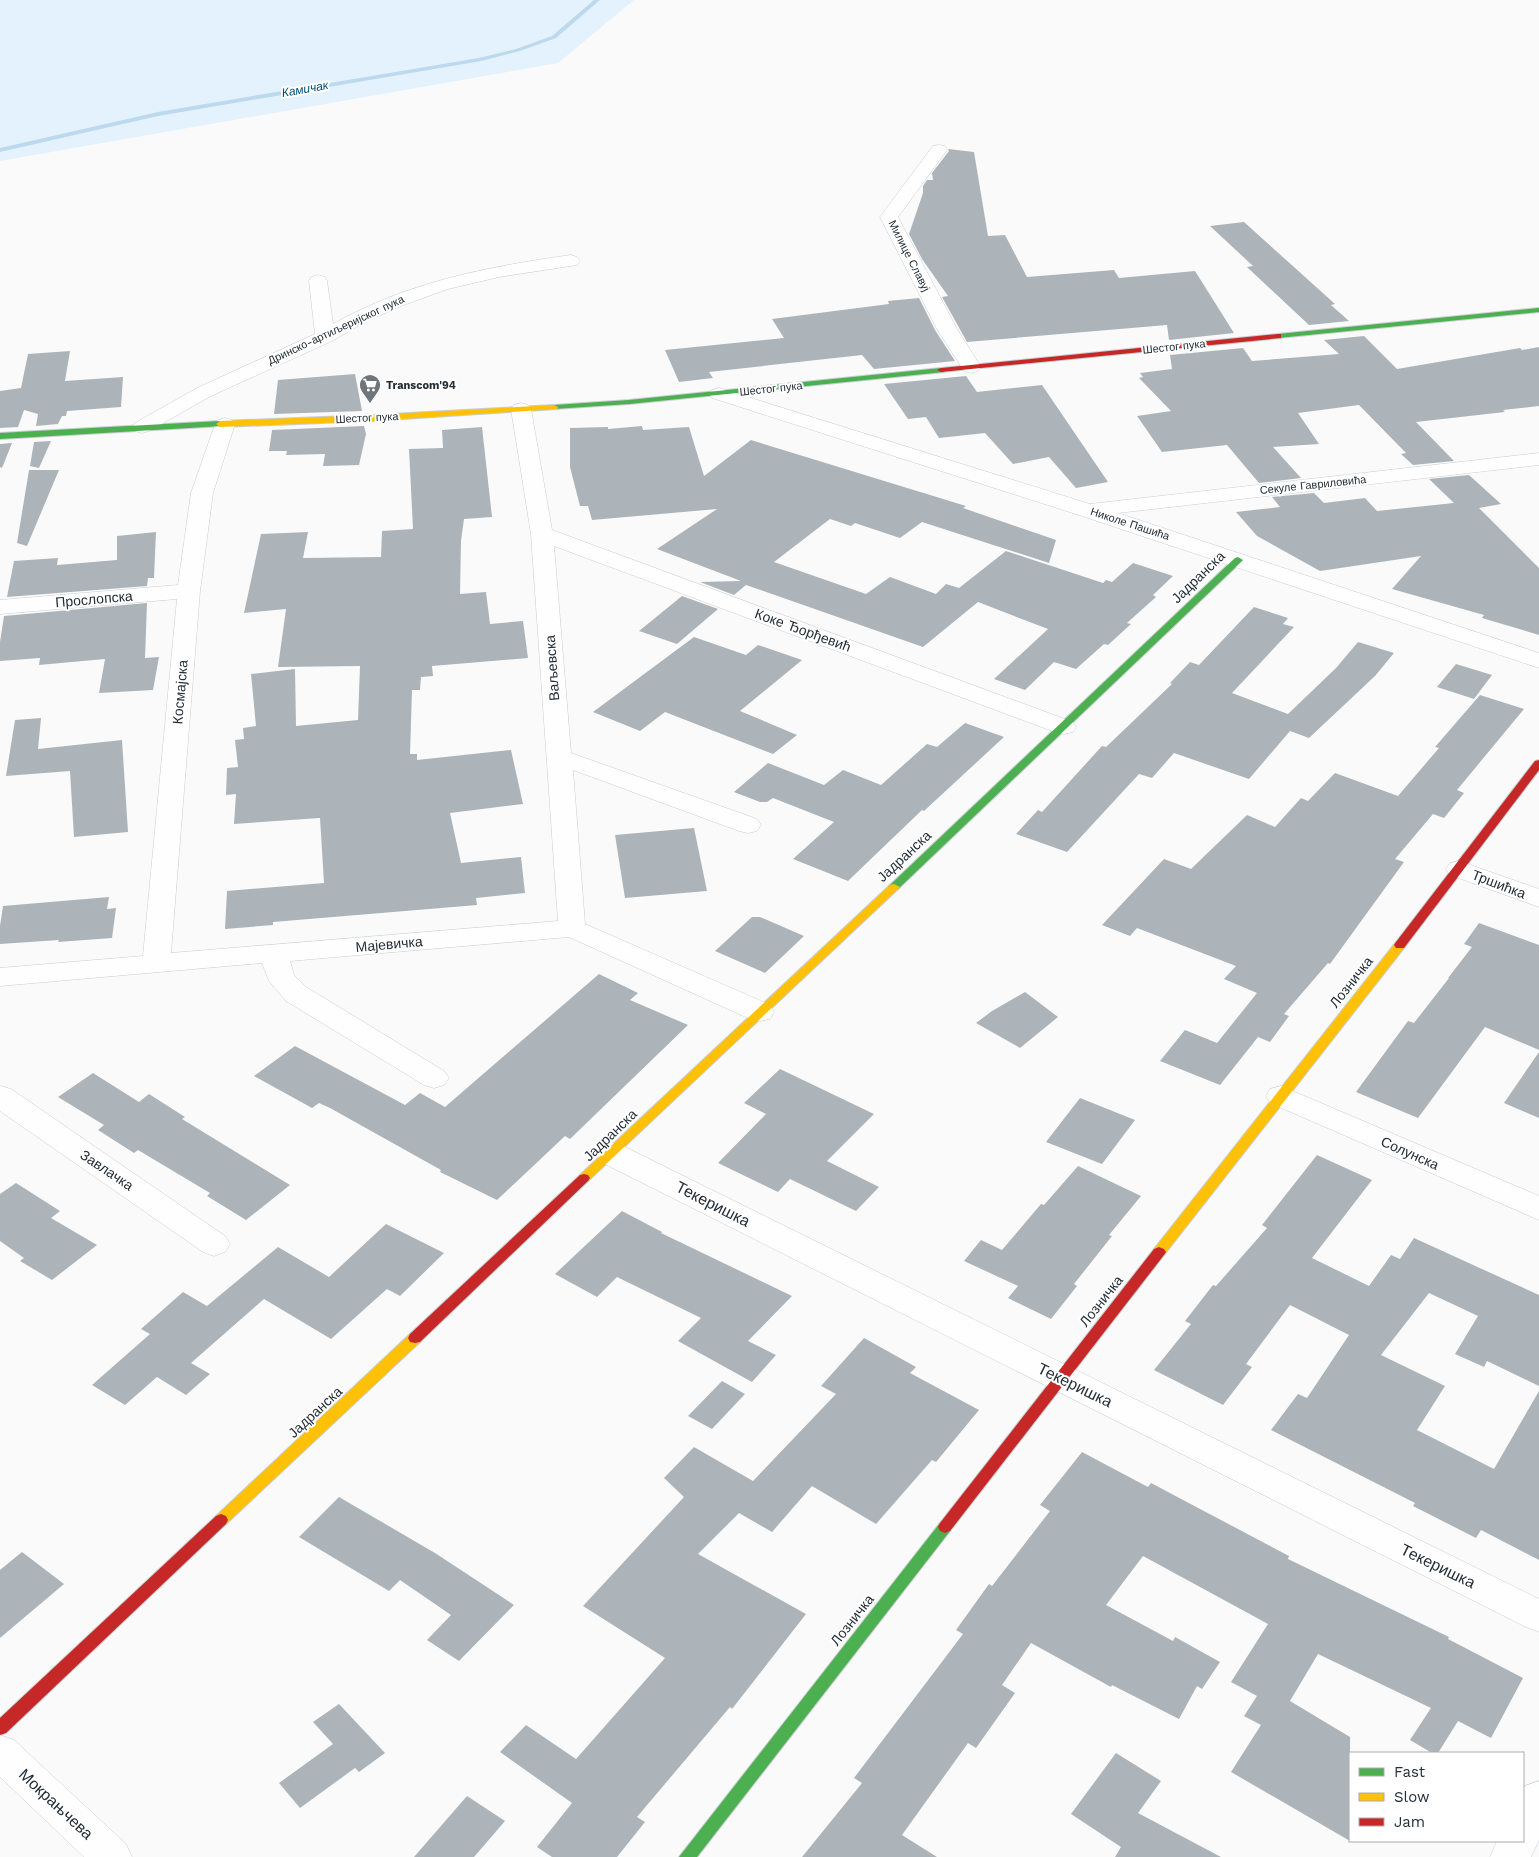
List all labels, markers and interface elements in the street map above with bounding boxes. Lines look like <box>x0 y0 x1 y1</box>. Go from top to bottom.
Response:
water label: Камичак <box>281 78 331 100</box>
street label: Милице Славуј <box>886 218 932 294</box>
street label: Дринско-артиљеријског пука <box>266 292 407 367</box>
street label: Шестог пука <box>1142 337 1207 357</box>
supermarket icon: Transcom'94 <box>358 373 382 404</box>
place label: Transcom'94 <box>386 379 456 392</box>
street label: Шестог пука <box>739 379 804 399</box>
street label: Шестог пука <box>335 410 400 426</box>
street label: Секуле Гавриловића <box>1259 473 1368 497</box>
street label: Николе Пашића <box>1089 505 1172 543</box>
street label: Јадранска <box>1168 548 1228 606</box>
street label: Прослопска <box>55 588 134 610</box>
street label: Коке Ђорђевић <box>753 605 853 655</box>
street label: Ваљевска <box>542 634 562 702</box>
street label: Космајска <box>169 659 191 725</box>
street label: Јадранска <box>874 827 934 885</box>
street label: Тршићка <box>1470 866 1528 902</box>
street label: Мајевичка <box>355 933 423 955</box>
street label: Лозничка <box>1326 953 1376 1011</box>
street label: Јадранска <box>580 1106 640 1164</box>
street label: Солунска <box>1379 1133 1442 1173</box>
street label: Завлачка <box>77 1146 137 1194</box>
street label: Текеришка <box>673 1177 753 1231</box>
street label: Лозничка <box>1076 1272 1126 1330</box>
street label: Текеришка <box>1035 1359 1116 1411</box>
street label: Јадранска <box>285 1383 345 1441</box>
street label: Текеришка <box>1398 1540 1479 1592</box>
street label: Лозничка <box>827 1591 877 1649</box>
legend <box>1349 1752 1524 1842</box>
text: Fast <box>1394 1763 1426 1781</box>
street label: Мокрањчева <box>15 1765 97 1843</box>
text: Slow <box>1394 1788 1430 1806</box>
text: Jam <box>1394 1813 1425 1831</box>

